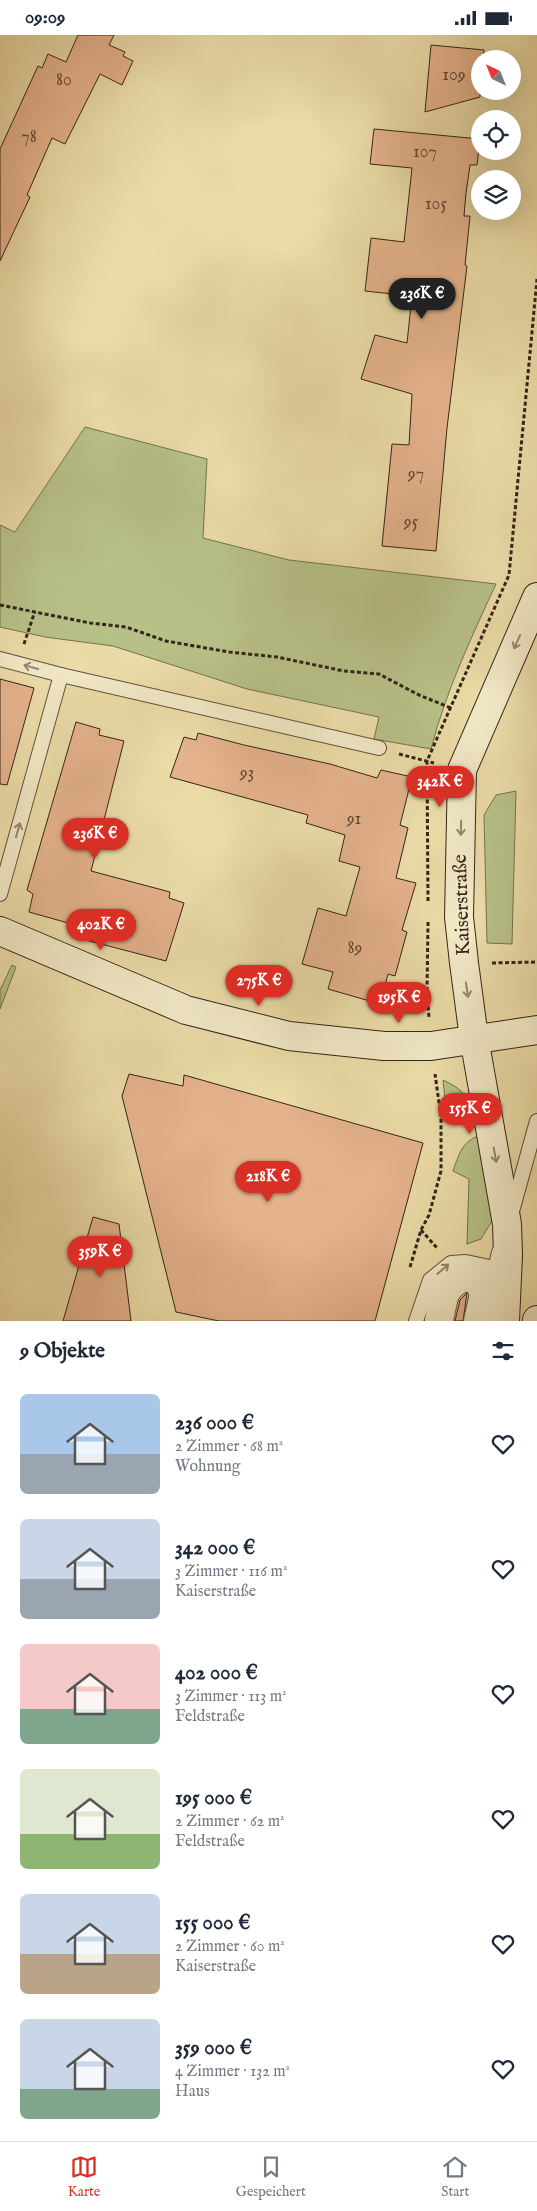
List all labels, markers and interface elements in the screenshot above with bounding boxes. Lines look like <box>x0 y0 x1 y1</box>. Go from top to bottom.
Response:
text: 09:09 <box>25 6 65 30</box>
north arrow <box>471 50 521 100</box>
map controls <box>471 50 521 220</box>
house number: 109 <box>442 64 466 87</box>
house number: 80 <box>56 69 72 92</box>
button: locate <box>471 110 521 160</box>
house number: 78 <box>21 126 37 149</box>
house number: 107 <box>413 141 437 164</box>
button: layers <box>471 170 521 220</box>
house number: 105 <box>425 193 447 216</box>
pin: 236K € <box>381 277 463 320</box>
text: 236K € <box>400 284 444 304</box>
house number: 97 <box>407 463 424 486</box>
house number: 95 <box>403 511 419 534</box>
one-way arrow <box>512 634 522 649</box>
one-way arrow <box>23 662 39 672</box>
house number: 93 <box>239 762 254 785</box>
pin: 342K € <box>399 765 481 808</box>
text: 342K € <box>417 772 463 792</box>
house number: 91 <box>346 808 361 831</box>
pin: 236K € <box>54 817 136 860</box>
one-way arrow <box>456 820 466 836</box>
one-way arrow <box>13 823 23 839</box>
text: 236K € <box>73 824 117 844</box>
street label: Kaiserstraße <box>448 854 476 956</box>
pin: 402K € <box>60 909 142 951</box>
text: 402K € <box>77 915 125 935</box>
house number: 89 <box>348 937 362 960</box>
pin: 275K € <box>218 965 300 1007</box>
text: 275K € <box>236 971 282 991</box>
pin: 195K € <box>358 981 440 1024</box>
one-way arrow <box>462 982 472 998</box>
text: 195K € <box>377 988 421 1008</box>
pin: 155K € <box>429 1093 511 1135</box>
text: 155K € <box>449 1099 491 1119</box>
one-way arrow <box>490 1147 500 1163</box>
pin: 218K € <box>227 1161 309 1203</box>
text: 218K € <box>246 1167 290 1187</box>
pin: 359K € <box>59 1235 141 1278</box>
text: 359K € <box>78 1242 122 1262</box>
one-way arrow <box>436 1264 449 1275</box>
icon: filters <box>489 1337 517 1365</box>
text: 9 Objekte <box>20 1338 105 1365</box>
text: 236 000 € <box>175 1410 254 1437</box>
icon: home <box>60 1414 120 1474</box>
icon: heart <box>489 1430 517 1458</box>
text: 2 Zimmer · 68 m² <box>175 1437 283 1457</box>
text: Wohnung <box>175 1457 240 1477</box>
text: 342 000 € <box>175 1535 255 1562</box>
icon: home <box>60 1539 120 1599</box>
icon: heart <box>489 1555 517 1583</box>
text: 3 Zimmer · 116 m² <box>175 1562 287 1582</box>
text: Kaiserstraße <box>175 1582 256 1602</box>
text: 402 000 € <box>175 1660 258 1687</box>
icon: home <box>60 1664 120 1724</box>
icon: heart <box>489 1680 517 1708</box>
text: 3 Zimmer · 113 m² <box>175 1687 287 1707</box>
text: Feldstraße <box>175 1707 245 1727</box>
text: 195 000 € <box>175 1785 252 1812</box>
icon: home <box>60 1789 120 1849</box>
icon: heart <box>489 1805 517 1833</box>
text: 2 Zimmer · 62 m² <box>175 1812 284 1832</box>
text: Feldstraße <box>175 1832 245 1852</box>
text: 155 000 € <box>175 1910 250 1937</box>
icon: home <box>60 1914 120 1974</box>
icon: heart <box>489 1930 517 1958</box>
text: 2 Zimmer · 60 m² <box>175 1937 285 1957</box>
text: Kaiserstraße <box>175 1957 256 1977</box>
text: 359 000 € <box>175 2035 252 2062</box>
icon: home <box>60 2039 120 2099</box>
icon: heart <box>489 2055 517 2083</box>
text: 4 Zimmer · 132 m² <box>175 2062 290 2082</box>
text: Haus <box>175 2082 210 2102</box>
tab: Karte <box>68 2153 100 2201</box>
tab: Gespeichert <box>236 2153 306 2201</box>
tab: Start <box>441 2153 469 2201</box>

